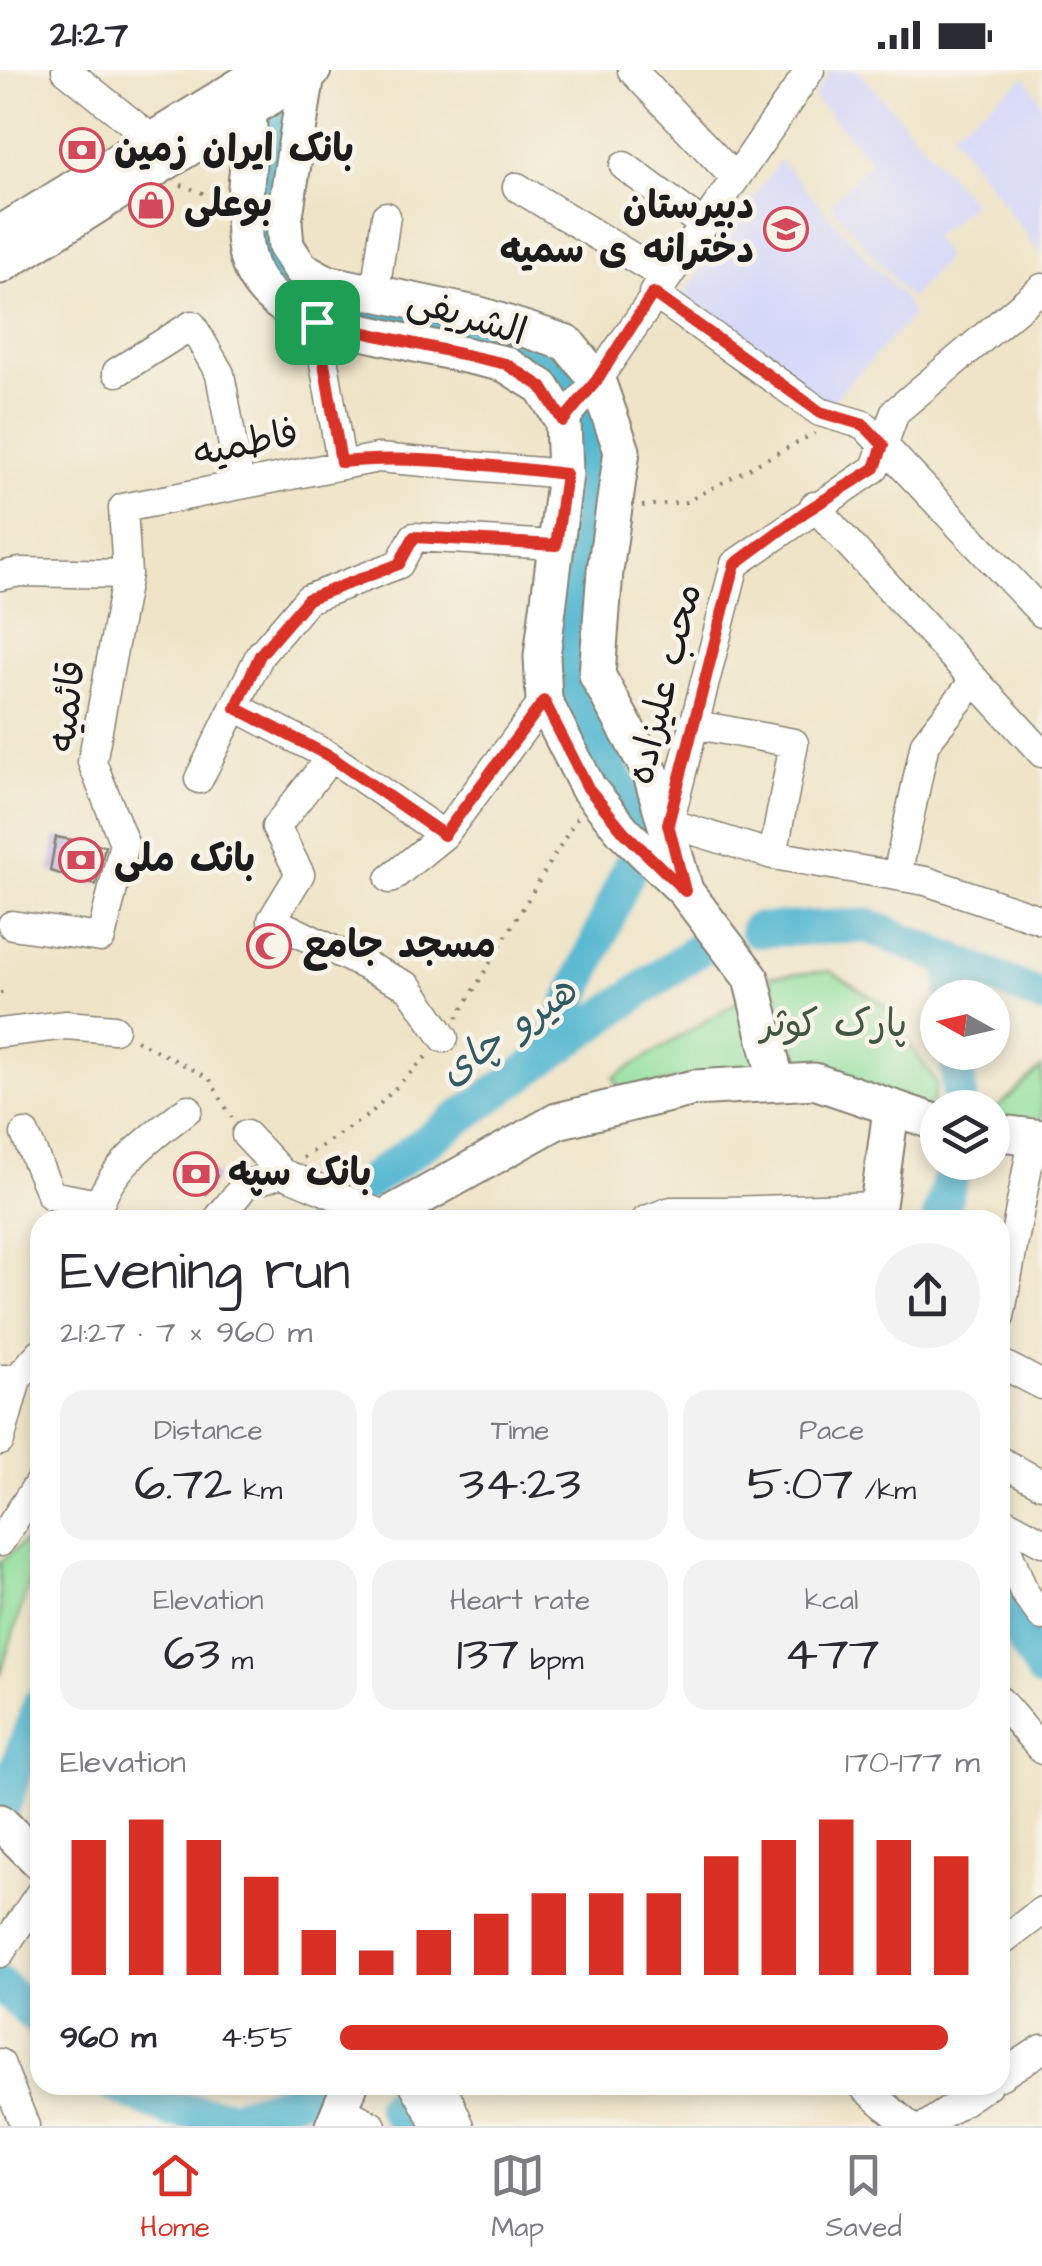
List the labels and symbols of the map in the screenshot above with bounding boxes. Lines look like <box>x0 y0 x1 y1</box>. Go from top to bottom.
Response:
place label: بانک ایران زمین <box>114 124 354 176</box>
bank icon: بانک ایران زمین <box>59 127 105 173</box>
place label: بوعلی <box>184 179 272 231</box>
place label: دبیرستان دخترانه ی سمیه <box>500 181 754 277</box>
shop icon: بوعلی <box>128 182 174 228</box>
school or university icon: دبیرستان دخترانه ی سمیه <box>763 206 809 252</box>
street label: الشریفی <box>401 274 533 360</box>
pin <box>275 280 360 365</box>
street label: فاطمیه <box>189 408 303 480</box>
street label: محب علیزاده <box>615 578 715 790</box>
street label: قائمیه <box>37 657 99 755</box>
place label: بانک ملی <box>114 834 255 886</box>
bank icon: بانک ملی <box>58 837 104 883</box>
place label: مسجد جامع <box>302 920 496 972</box>
mosque icon: مسجد جامع <box>246 923 292 969</box>
water label: هیرو چای <box>428 964 588 1100</box>
north arrow <box>920 980 1010 1070</box>
park label: پارک کوثر <box>758 999 907 1051</box>
place label: بانک سپه <box>228 1148 371 1200</box>
bank icon: بانک سپه <box>173 1151 219 1197</box>

